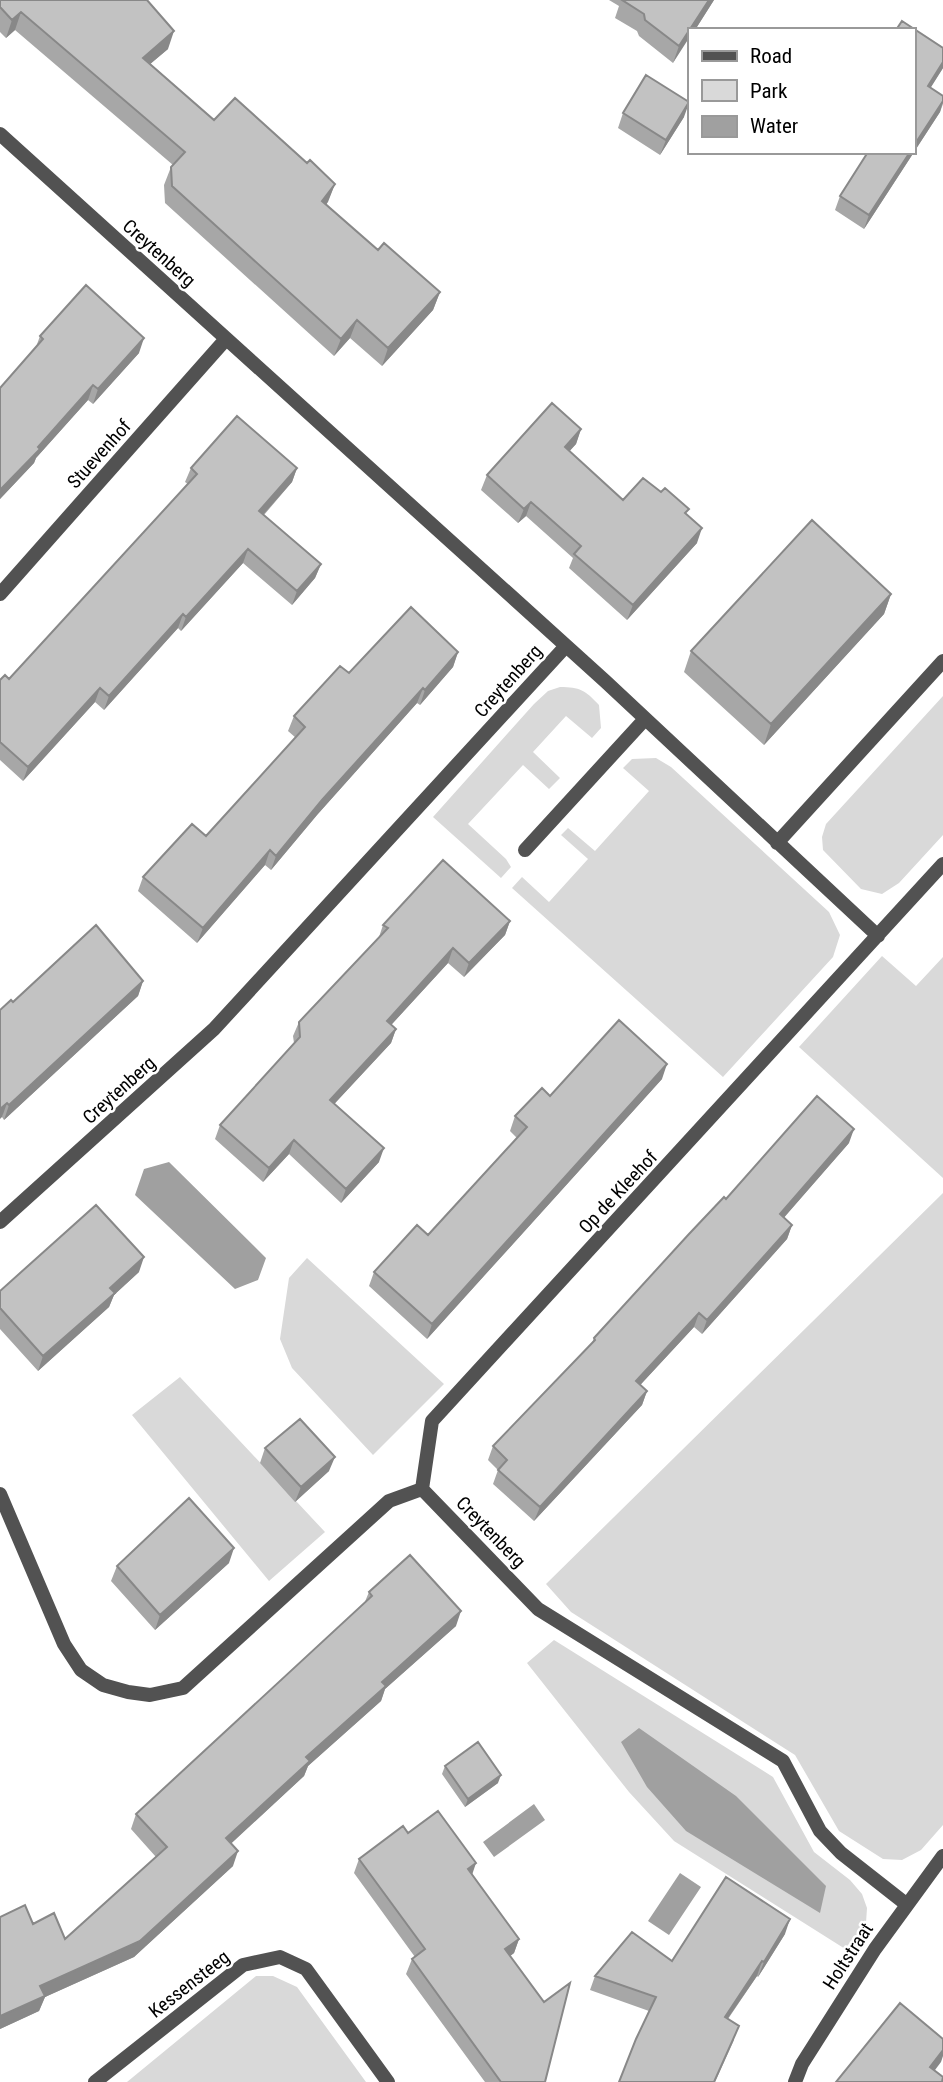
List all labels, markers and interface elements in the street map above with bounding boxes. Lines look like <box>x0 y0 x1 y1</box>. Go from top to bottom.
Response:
legend <box>688 28 915 154</box>
text: Road <box>750 44 792 68</box>
text: Park <box>750 79 788 103</box>
text: Water <box>750 114 798 138</box>
street label: Creytenberg <box>118 214 200 292</box>
street label: Stuevenhof <box>62 415 136 493</box>
street label: Creytenberg <box>469 640 547 722</box>
street label: Creytenberg <box>78 1051 160 1129</box>
street label: Op de Kleehof <box>574 1146 662 1238</box>
street label: Creytenberg <box>451 1492 531 1572</box>
street label: Holtstraat <box>818 1918 878 1994</box>
street label: Kessensteeg <box>144 1945 234 2023</box>

